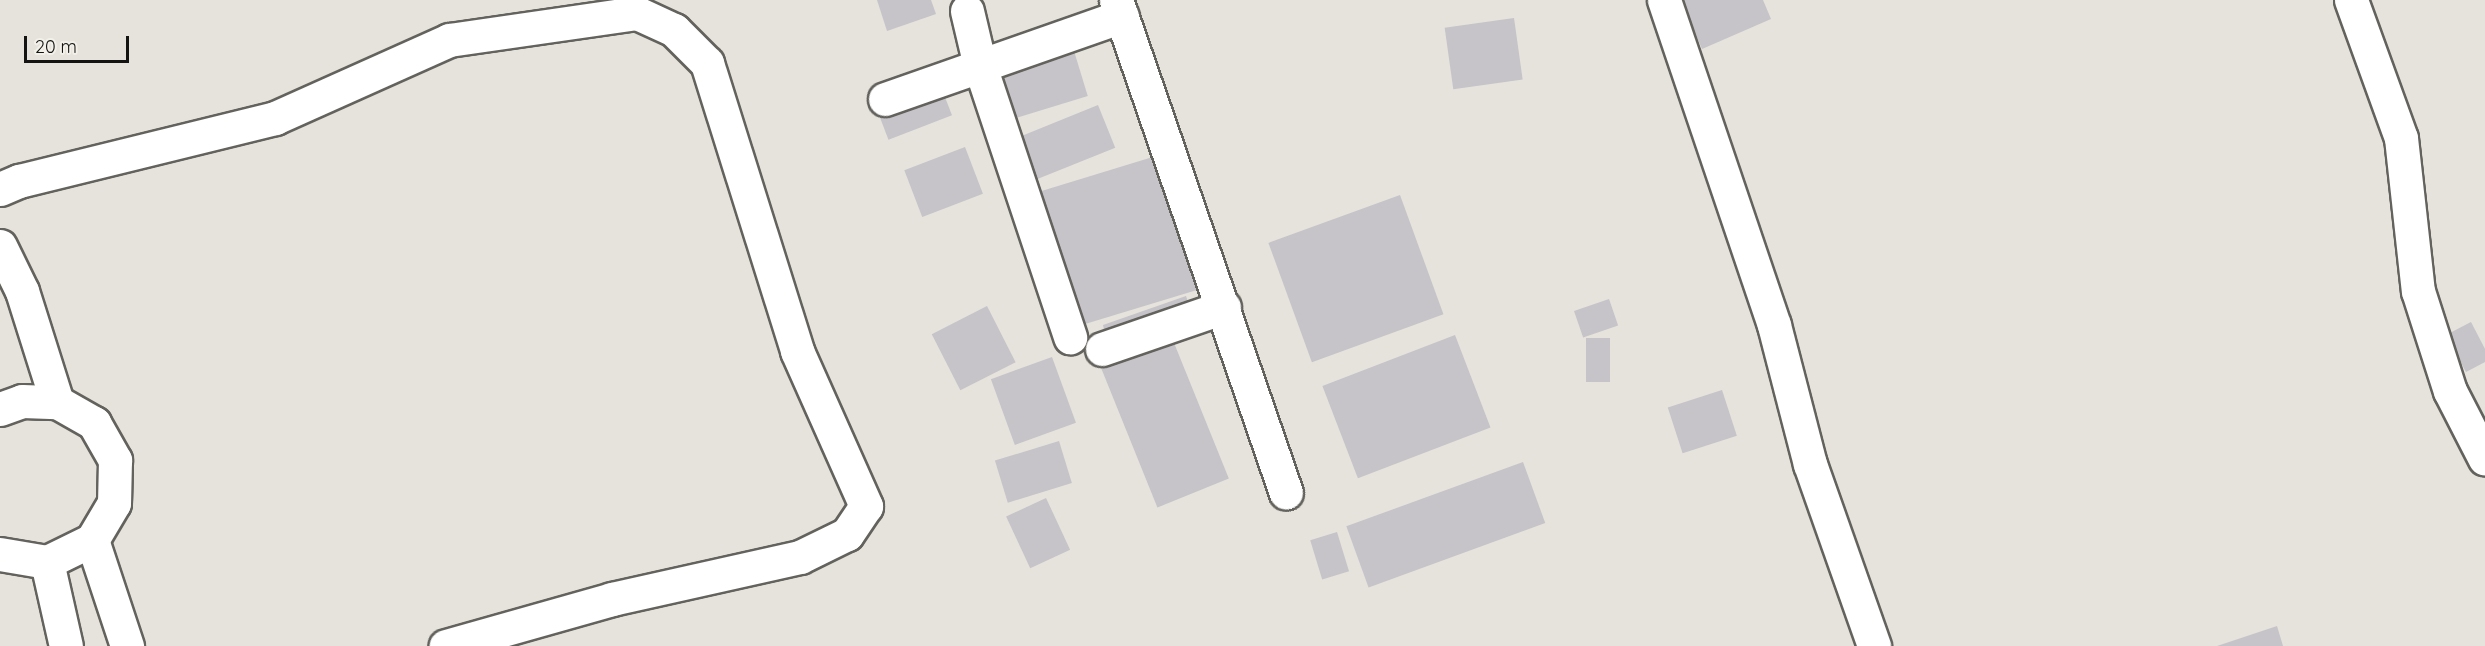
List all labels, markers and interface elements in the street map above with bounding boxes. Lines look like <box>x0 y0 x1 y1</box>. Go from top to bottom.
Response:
scale bar <box>27 24 132 62</box>
text: 20 m <box>35 35 77 58</box>

